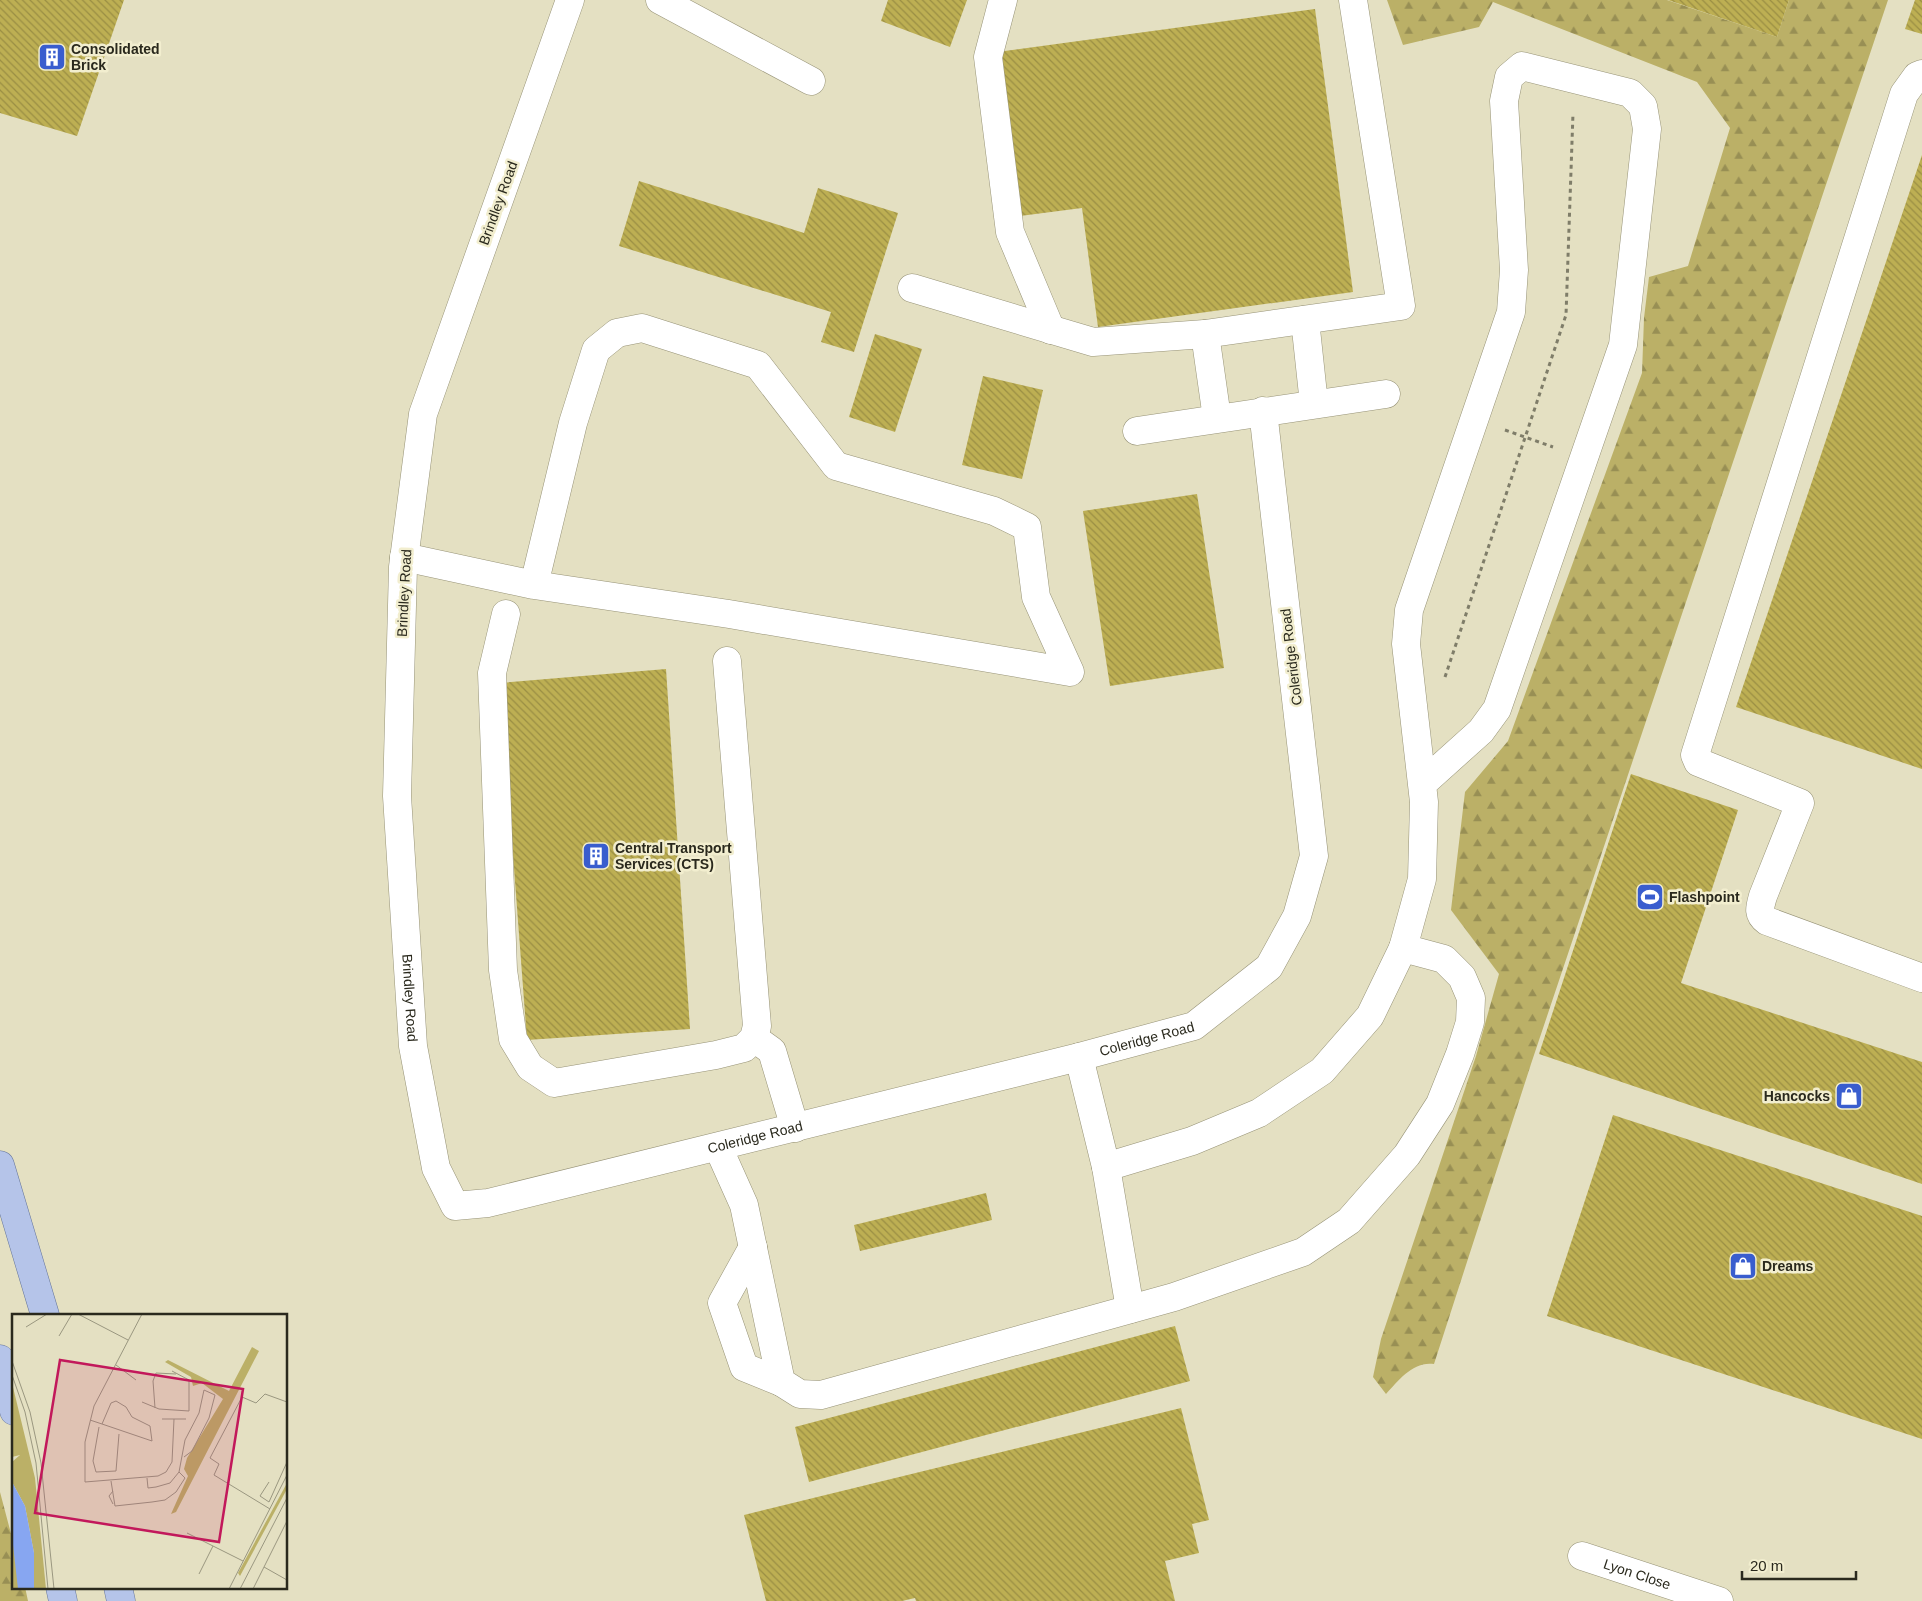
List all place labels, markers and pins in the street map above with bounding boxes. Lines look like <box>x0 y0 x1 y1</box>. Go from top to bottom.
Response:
place label: Consolidated Brick <box>71 41 160 73</box>
building icon: Consolidated Brick <box>37 42 67 72</box>
place label: Central Transport Services (CTS) <box>615 840 732 872</box>
building icon: Central Transport Services (CTS) <box>581 841 611 871</box>
sports icon: Flashpoint <box>1635 882 1665 912</box>
place label: Flashpoint <box>1669 889 1740 905</box>
shop icon: Hancocks <box>1834 1081 1864 1111</box>
place label: Hancocks <box>1764 1088 1830 1104</box>
shop icon: Dreams <box>1728 1251 1758 1281</box>
place label: Dreams <box>1762 1258 1814 1274</box>

